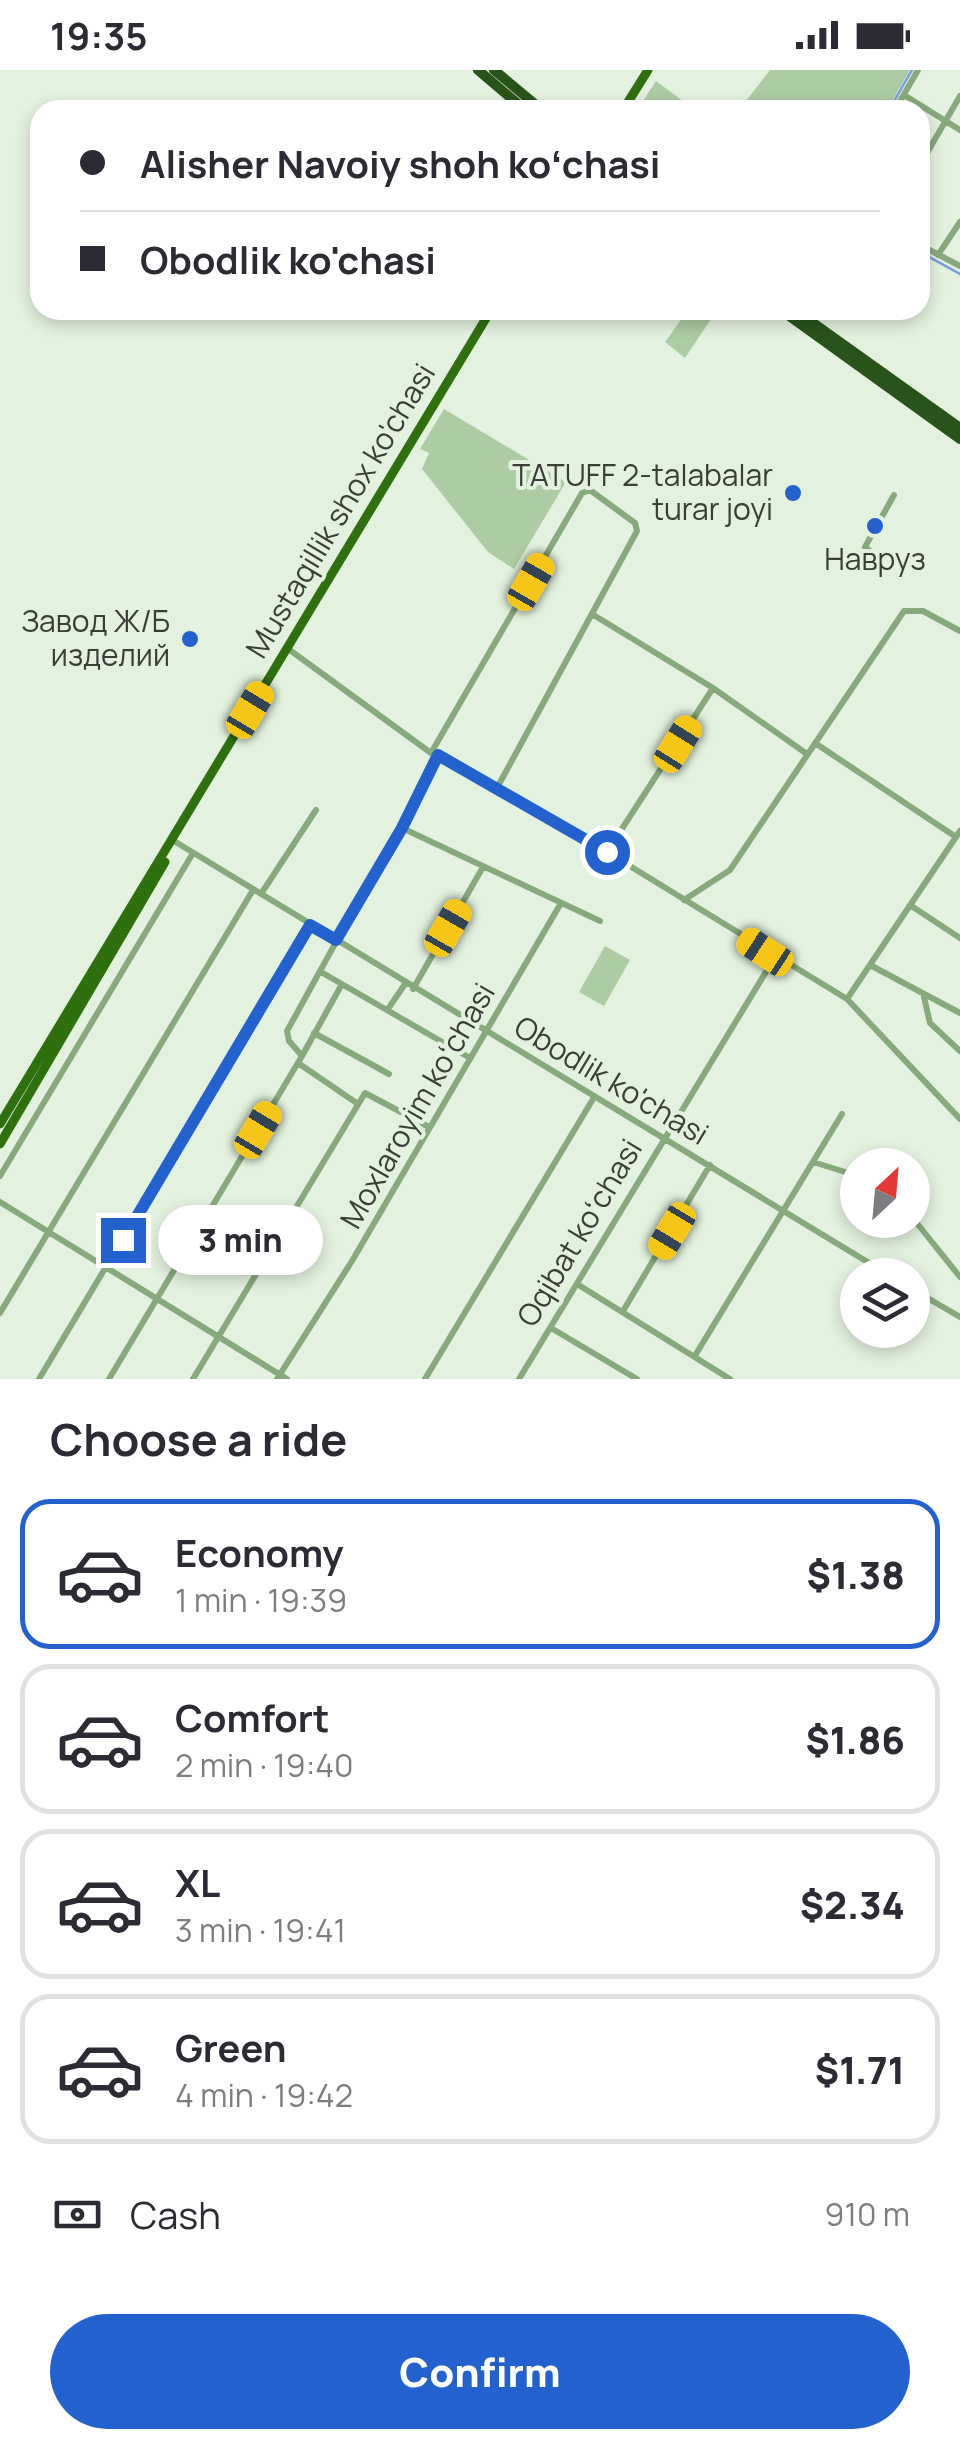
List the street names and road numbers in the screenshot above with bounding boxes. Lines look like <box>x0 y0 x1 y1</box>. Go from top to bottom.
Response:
street label: Mustaqillik shox ko'chasi <box>235 355 444 665</box>
street label: Moxlaroyim koʻchasi <box>330 975 504 1235</box>
street label: Obodlik ko'chasi <box>507 1006 716 1154</box>
street label: Oqibat koʻchasi <box>507 1131 651 1334</box>

